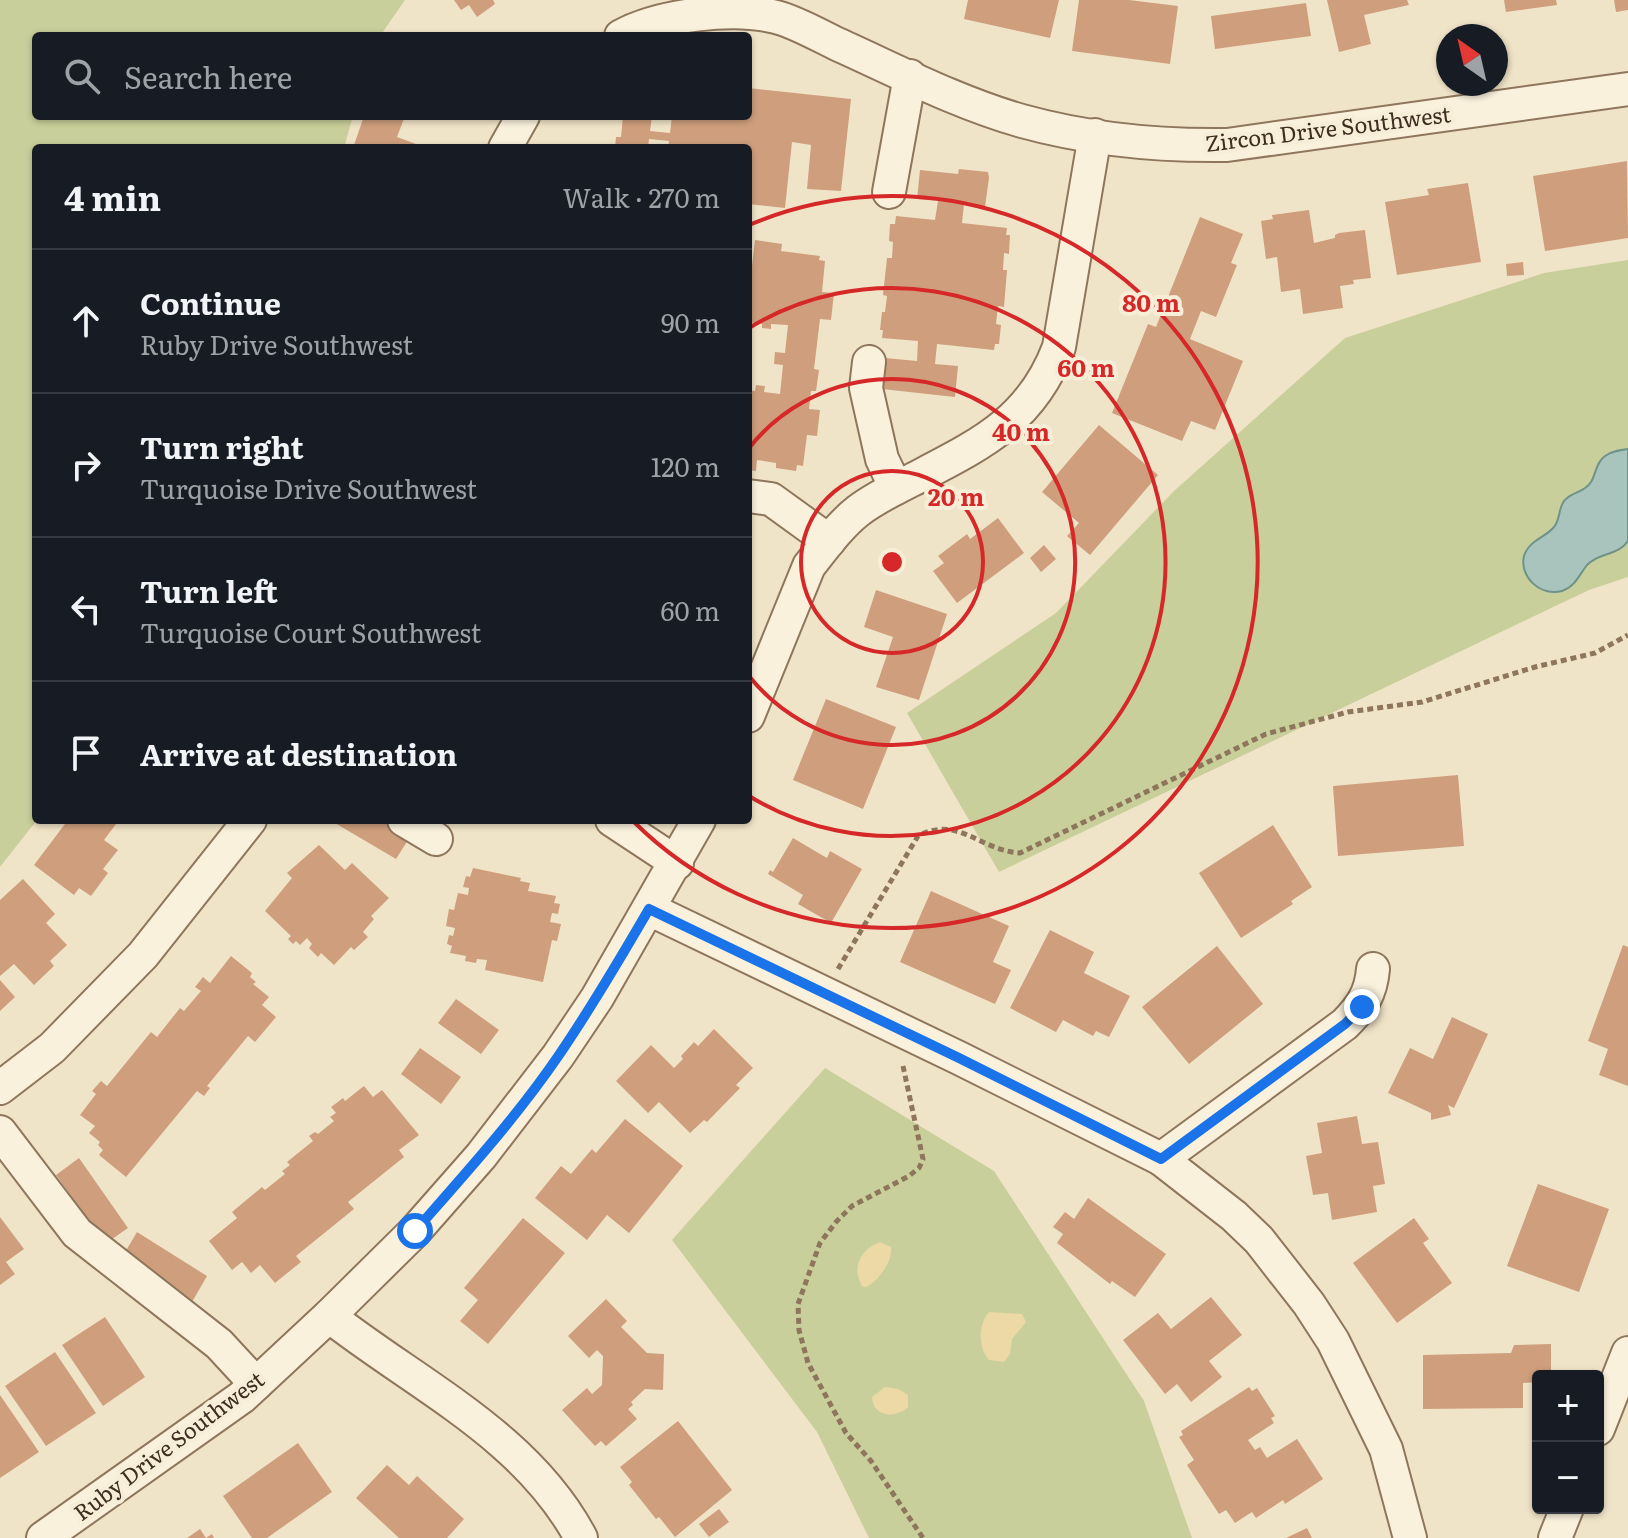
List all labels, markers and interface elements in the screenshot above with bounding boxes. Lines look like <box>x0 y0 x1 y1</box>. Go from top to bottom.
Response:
north arrow <box>1436 24 1508 96</box>
search box <box>32 32 752 120</box>
icon: search <box>60 54 104 98</box>
text: Search here <box>124 54 292 98</box>
street label: Zircon Drive Southwest <box>1203 96 1452 159</box>
text: 4 min <box>64 171 161 221</box>
text: Walk · 270 m <box>563 177 720 216</box>
text: Continue <box>140 280 281 324</box>
text: 80 m <box>1122 284 1180 319</box>
icon: ahead <box>64 299 108 343</box>
text: 90 m <box>661 302 720 341</box>
text: Ruby Drive Southwest <box>140 324 413 363</box>
text: 60 m <box>1057 349 1115 384</box>
text: 40 m <box>992 413 1050 448</box>
text: Turn right <box>140 424 304 468</box>
icon: right <box>64 443 108 487</box>
text: 120 m <box>651 446 720 485</box>
text: Turquoise Drive Southwest <box>140 468 477 507</box>
text: 20 m <box>928 478 984 513</box>
centre of rings <box>878 548 906 576</box>
text: Turn left <box>140 568 278 612</box>
icon: left <box>64 587 108 631</box>
text: 60 m <box>661 590 720 629</box>
text: Turquoise Court Southwest <box>140 612 481 651</box>
icon: arrive <box>64 731 108 775</box>
text: Arrive at destination <box>140 731 457 775</box>
route end <box>1344 989 1380 1025</box>
route start <box>397 1213 433 1249</box>
street label: Ruby Drive Southwest <box>66 1362 270 1527</box>
map controls <box>1532 1370 1604 1514</box>
button: + <box>1532 1370 1604 1442</box>
button: − <box>1532 1442 1604 1514</box>

